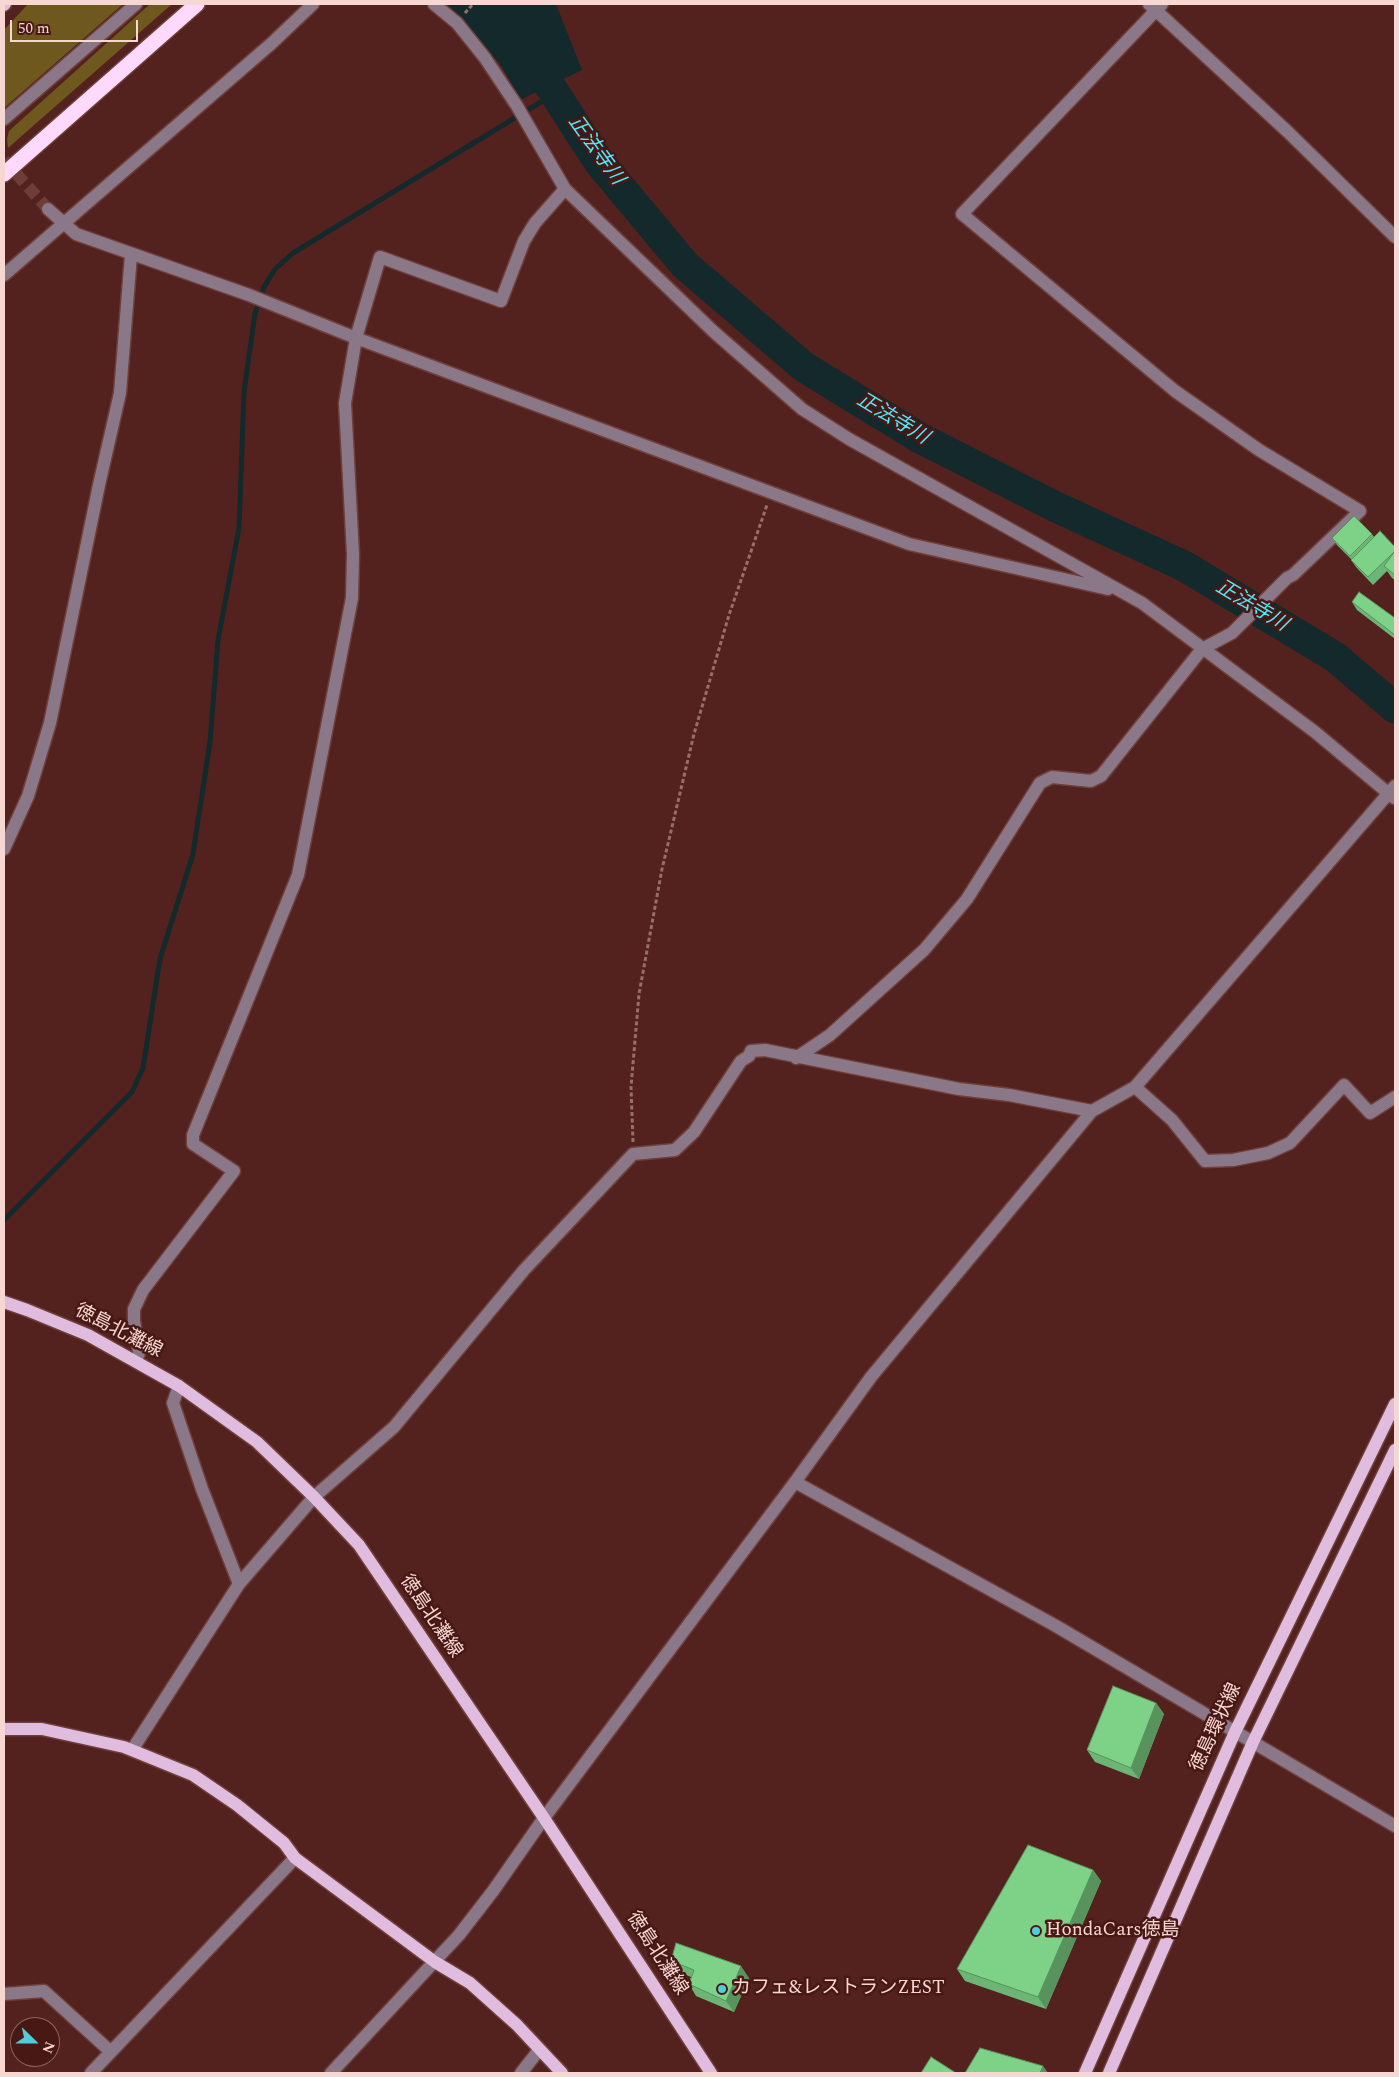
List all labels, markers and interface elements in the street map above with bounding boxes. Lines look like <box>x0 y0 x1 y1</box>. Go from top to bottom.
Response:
scale bar <box>12 10 140 42</box>
text: 50 m <box>18 17 50 40</box>
water label: 正法寺川 <box>562 112 628 190</box>
water label: 正法寺川 <box>852 389 932 451</box>
water label: 正法寺川 <box>1211 576 1291 638</box>
street label: 徳島北灘線 <box>71 1300 165 1364</box>
street label: 徳島北灘線 <box>394 1571 466 1663</box>
street label: 徳島環状線 <box>1187 1680 1247 1776</box>
street label: 徳島北灘線 <box>621 1908 691 2000</box>
place label: HondaCars徳島 <box>1046 1920 1179 1942</box>
marker: HondaCars徳島 <box>1030 1925 1042 1937</box>
place label: カフェ&レストランZEST <box>732 1978 945 2000</box>
marker: カフェ&レストランZEST <box>716 1983 728 1995</box>
north arrow <box>10 2017 60 2067</box>
text: N <box>37 2038 60 2057</box>

